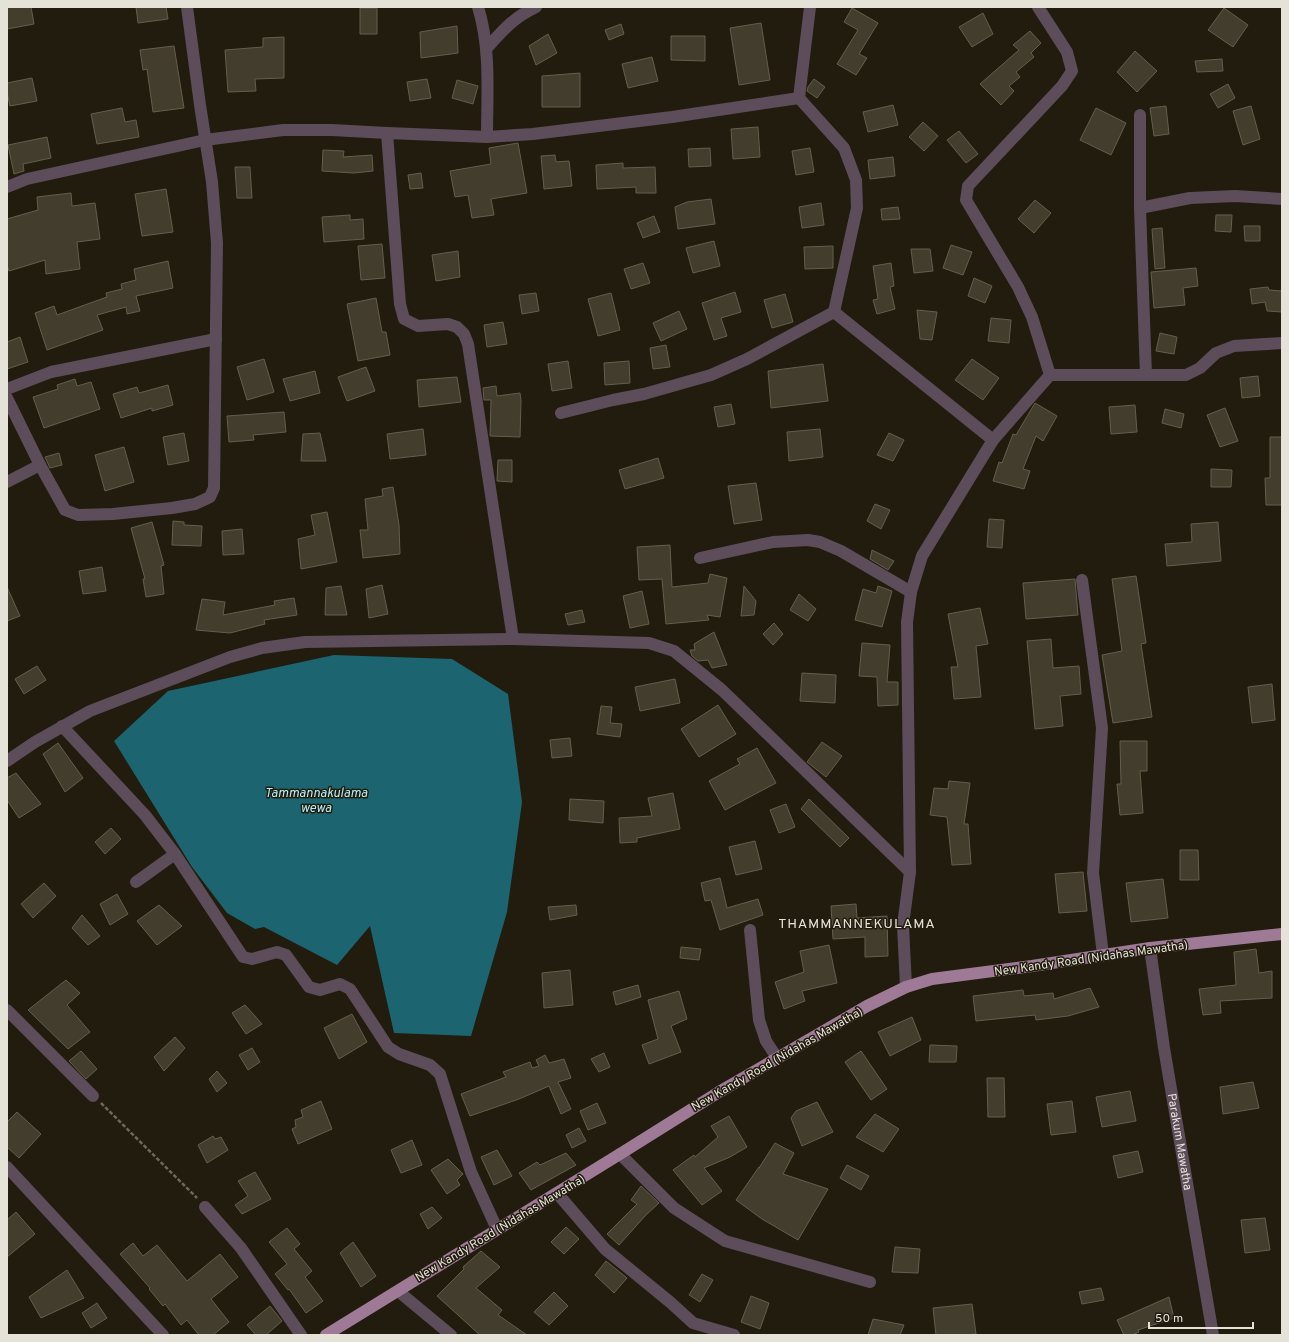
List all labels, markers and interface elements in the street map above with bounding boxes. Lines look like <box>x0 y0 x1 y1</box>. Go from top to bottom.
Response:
water label: Tammannakulama wewa <box>265 786 368 817</box>
district label: THAMMANNEKULAMA <box>778 916 936 933</box>
street label: New Kandy Road (Nidahas Mawatha) <box>993 937 1189 981</box>
street label: New Kandy Road (Nidahas Mawatha) <box>689 1004 866 1116</box>
street label: Parakum Mawatha <box>1163 1092 1195 1192</box>
street label: New Kandy Road (Nidahas Mawatha) <box>413 1172 588 1286</box>
scale bar <box>1149 1304 1253 1330</box>
text: 50 m <box>1155 1311 1183 1327</box>

